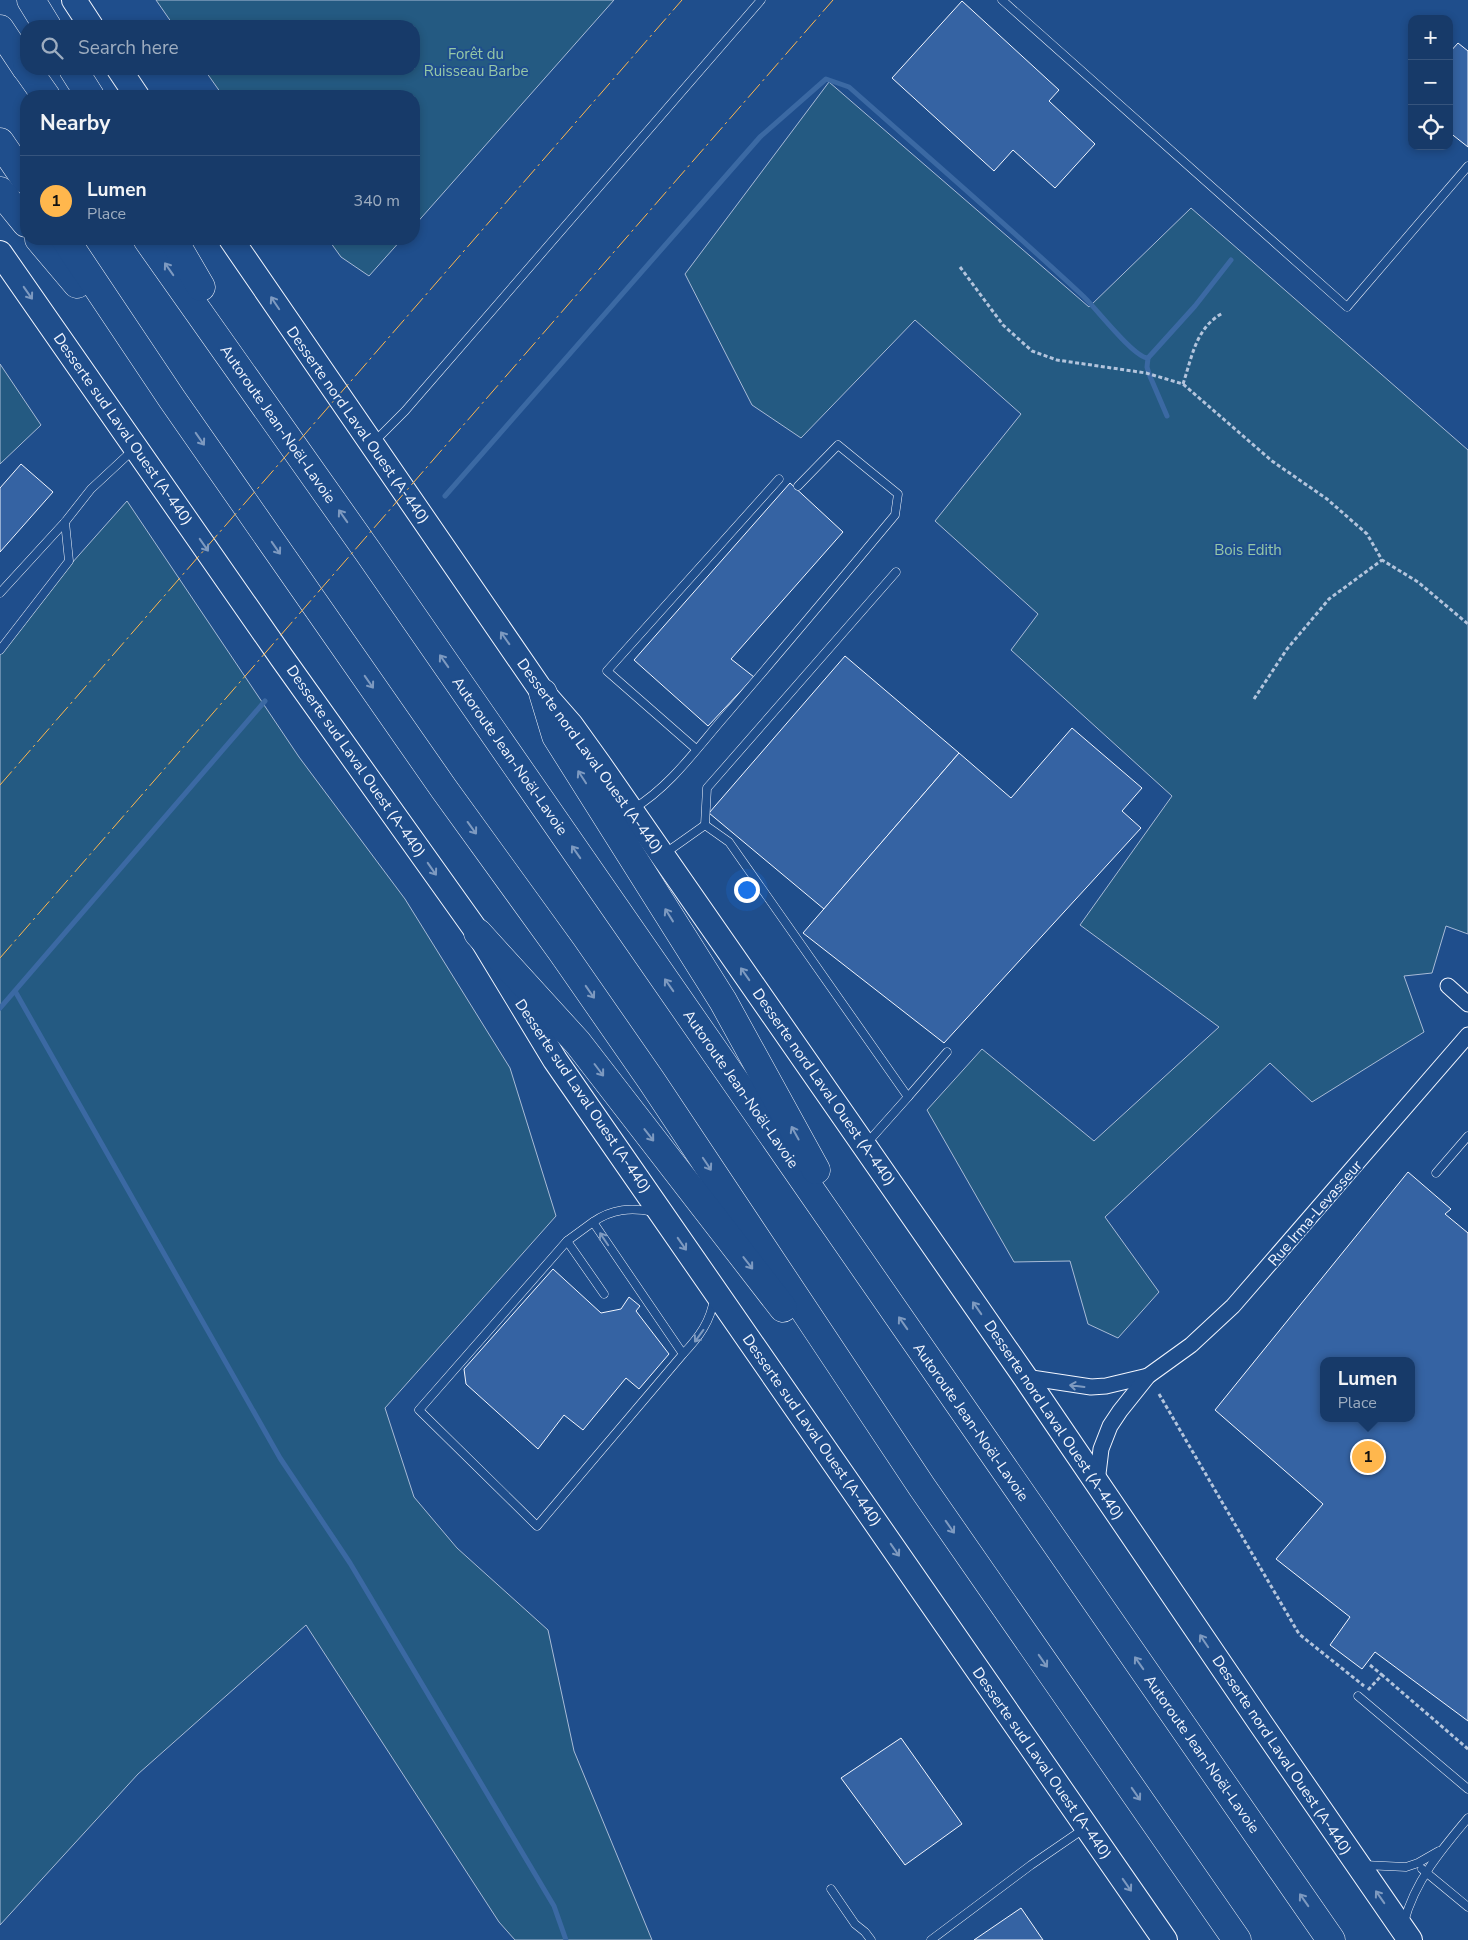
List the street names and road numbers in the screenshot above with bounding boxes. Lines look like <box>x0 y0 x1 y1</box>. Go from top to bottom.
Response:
street label: Desserte nord Laval Ouest (A-440) <box>282 322 434 528</box>
street label: Desserte sud Laval Ouest (A-440) <box>49 329 197 529</box>
street label: Autoroute Jean-Noël-Lavoie <box>216 341 340 507</box>
street label: Desserte nord Laval Ouest (A-440) <box>512 654 668 858</box>
street label: Desserte sud Laval Ouest (A-440) <box>282 661 430 861</box>
street label: Autoroute Jean-Noël-Lavoie <box>448 673 572 839</box>
street label: Desserte nord Laval Ouest (A-440) <box>748 984 900 1190</box>
street label: Desserte sud Laval Ouest (A-440) <box>510 995 656 1197</box>
street label: Autoroute Jean-Noël-Lavoie <box>679 1006 803 1172</box>
street label: Rue Irma-Levasseur <box>1263 1155 1367 1270</box>
street label: Desserte nord Laval Ouest (A-440) <box>980 1316 1128 1524</box>
street label: Desserte sud Laval Ouest (A-440) <box>738 1330 886 1530</box>
street label: Autoroute Jean-Noël-Lavoie <box>909 1339 1033 1505</box>
street label: Desserte nord Laval Ouest (A-440) <box>1208 1651 1356 1859</box>
street label: Desserte sud Laval Ouest (A-440) <box>968 1663 1116 1863</box>
street label: Autoroute Jean-Noël-Lavoie <box>1140 1671 1264 1837</box>

